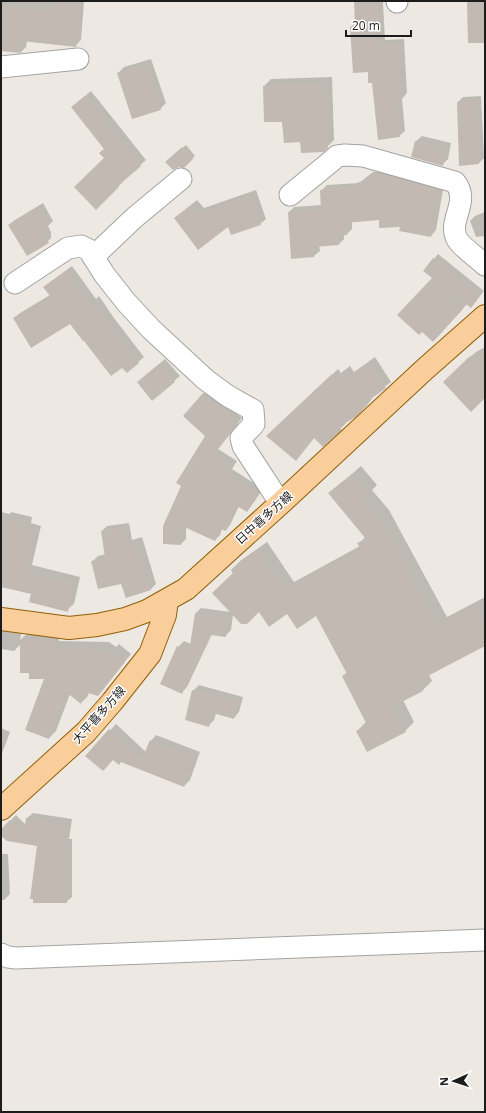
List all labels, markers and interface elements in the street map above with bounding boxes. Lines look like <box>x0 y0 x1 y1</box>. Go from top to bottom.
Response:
scale bar <box>346 12 411 38</box>
text: 20 m <box>352 17 380 34</box>
street label: 日中喜多方線 <box>231 487 296 548</box>
street label: 大平喜多方線 <box>68 682 129 747</box>
north arrow <box>434 1061 474 1101</box>
text: N <box>436 1077 451 1086</box>

